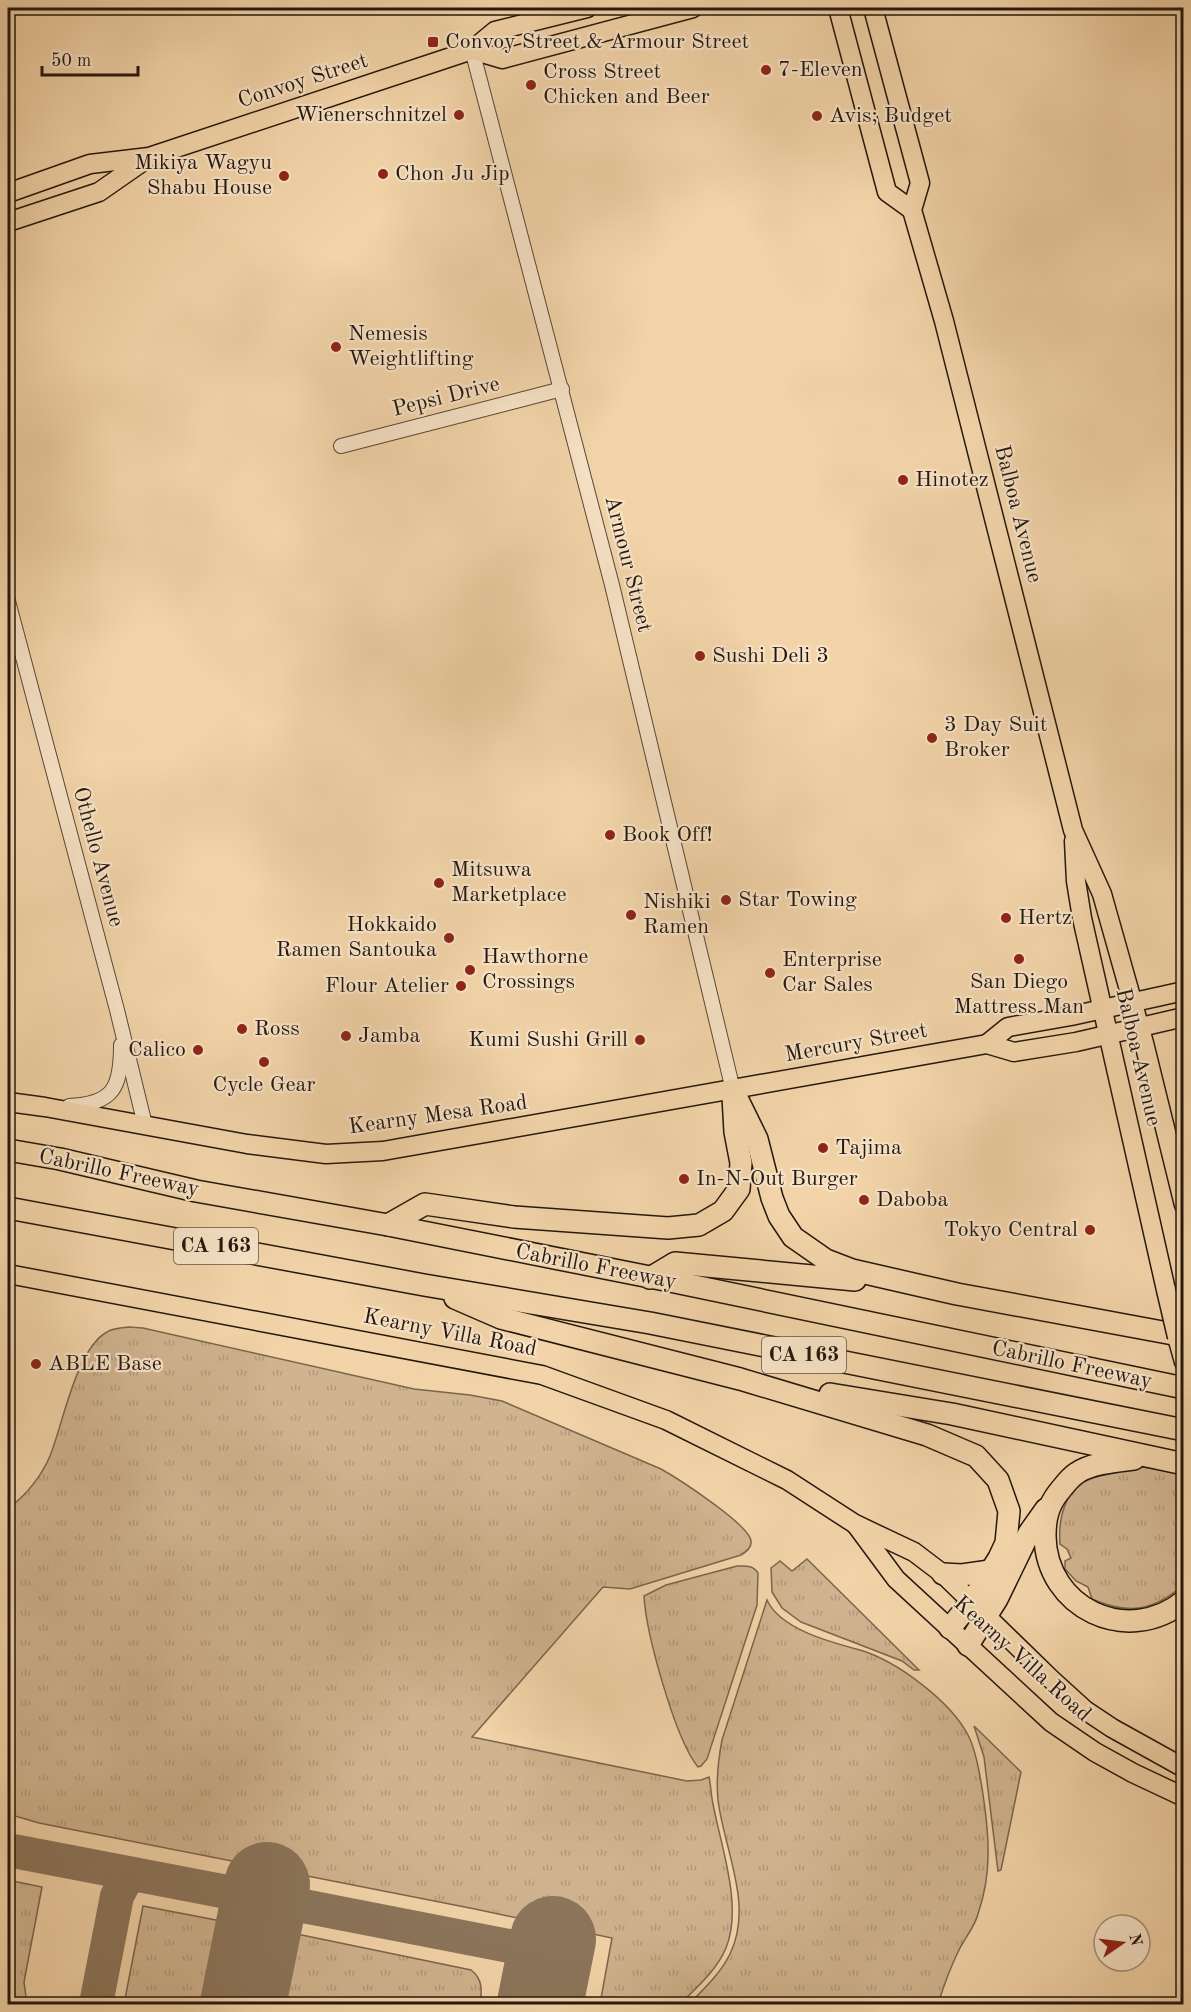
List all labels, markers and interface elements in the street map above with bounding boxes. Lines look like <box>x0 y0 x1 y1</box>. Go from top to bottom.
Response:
place label: Convoy Street & Armour Street <box>445 31 749 53</box>
marker: Convoy Street & Armour Street <box>426 35 440 49</box>
scale bar <box>42 39 138 77</box>
street label: Convoy Street <box>235 50 371 112</box>
text: 50 m <box>51 52 91 70</box>
place label: 7-Eleven <box>778 59 863 81</box>
place label: Cross Street Chicken and Beer <box>543 61 710 108</box>
marker: 7-Eleven <box>759 63 773 77</box>
marker: Cross Street Chicken and Beer <box>524 78 538 92</box>
place label: Wienerschnitzel <box>295 104 447 126</box>
place label: Avis; Budget <box>829 105 952 127</box>
marker: Wienerschnitzel <box>452 108 466 122</box>
marker: Avis; Budget <box>810 109 824 123</box>
place label: Mikiya Wagyu Shabu House <box>134 152 272 199</box>
place label: Chon Ju Jip <box>395 163 510 185</box>
marker: Chon Ju Jip <box>376 167 390 181</box>
marker: Mikiya Wagyu Shabu House <box>277 169 291 183</box>
place label: Nemesis Weightlifting <box>348 323 474 370</box>
marker: Nemesis Weightlifting <box>329 340 343 354</box>
street label: Pepsi Drive <box>390 373 502 421</box>
street label: Balboa Avenue <box>990 443 1046 585</box>
place label: Hinotez <box>915 469 989 491</box>
marker: Hinotez <box>896 473 910 487</box>
street label: Armour Street <box>600 494 656 634</box>
place label: Sushi Deli 3 <box>712 645 829 667</box>
marker: Sushi Deli 3 <box>693 649 707 663</box>
place label: 3 Day Suit Broker <box>944 714 1047 761</box>
marker: 3 Day Suit Broker <box>925 731 939 745</box>
street label: Othello Avenue <box>69 785 127 929</box>
place label: Book Off! <box>622 824 713 846</box>
marker: Book Off! <box>603 828 617 842</box>
place label: Mitsuwa Marketplace <box>451 859 567 906</box>
marker: Mitsuwa Marketplace <box>432 876 446 890</box>
place label: Star Towing <box>738 889 857 911</box>
place label: Nishiki Ramen <box>643 891 711 938</box>
marker: Star Towing <box>719 893 733 907</box>
place label: Hertz <box>1018 907 1072 929</box>
marker: Nishiki Ramen <box>624 908 638 922</box>
marker: Hertz <box>999 911 1013 925</box>
place label: Hokkaido Ramen Santouka <box>276 914 437 961</box>
marker: Hokkaido Ramen Santouka <box>442 931 456 945</box>
place label: Hawthorne Crossings <box>482 946 588 993</box>
place label: Enterprise Car Sales <box>782 949 882 996</box>
marker: San Diego Mattress Man <box>1012 952 1026 966</box>
marker: Hawthorne Crossings <box>463 963 477 977</box>
marker: Enterprise Car Sales <box>763 966 777 980</box>
place label: San Diego Mattress Man <box>954 971 1084 1018</box>
place label: Flour Atelier <box>325 975 449 997</box>
marker: Flour Atelier <box>454 979 468 993</box>
street label: Balboa Avenue <box>1111 986 1165 1128</box>
place label: Ross <box>254 1018 300 1040</box>
street label: Mercury Street <box>783 1020 929 1066</box>
marker: Ross <box>235 1022 249 1036</box>
place label: Jamba <box>358 1025 420 1047</box>
marker: Jamba <box>339 1029 353 1043</box>
place label: Kumi Sushi Grill <box>468 1029 628 1051</box>
marker: Kumi Sushi Grill <box>633 1033 647 1047</box>
place label: Calico <box>128 1039 186 1061</box>
marker: Calico <box>191 1043 205 1057</box>
marker: Cycle Gear <box>257 1055 271 1069</box>
place label: Cycle Gear <box>212 1074 316 1096</box>
street label: Kearny Mesa Road <box>347 1092 529 1138</box>
place label: Tajima <box>835 1137 902 1159</box>
marker: Tajima <box>816 1141 830 1155</box>
street label: Cabrillo Freeway <box>37 1145 202 1201</box>
place label: In-N-Out Burger <box>696 1168 858 1190</box>
marker: In-N-Out Burger <box>677 1172 691 1186</box>
place label: Daboba <box>876 1189 948 1211</box>
marker: Daboba <box>857 1193 871 1207</box>
place label: Tokyo Central <box>943 1219 1078 1241</box>
marker: Tokyo Central <box>1083 1223 1097 1237</box>
road number: CA 163 <box>174 1228 258 1264</box>
street label: Cabrillo Freeway <box>514 1241 679 1293</box>
street label: Kearny Villa Road <box>361 1305 539 1361</box>
road number: CA 163 <box>762 1337 846 1373</box>
street label: Cabrillo Freeway <box>990 1337 1155 1393</box>
place label: ABLE Base <box>48 1353 162 1375</box>
marker: ABLE Base <box>29 1357 43 1371</box>
street label: Kearny Villa Road <box>949 1592 1095 1726</box>
north arrow <box>1092 1913 1152 1973</box>
text: N <box>1125 1932 1144 1948</box>

